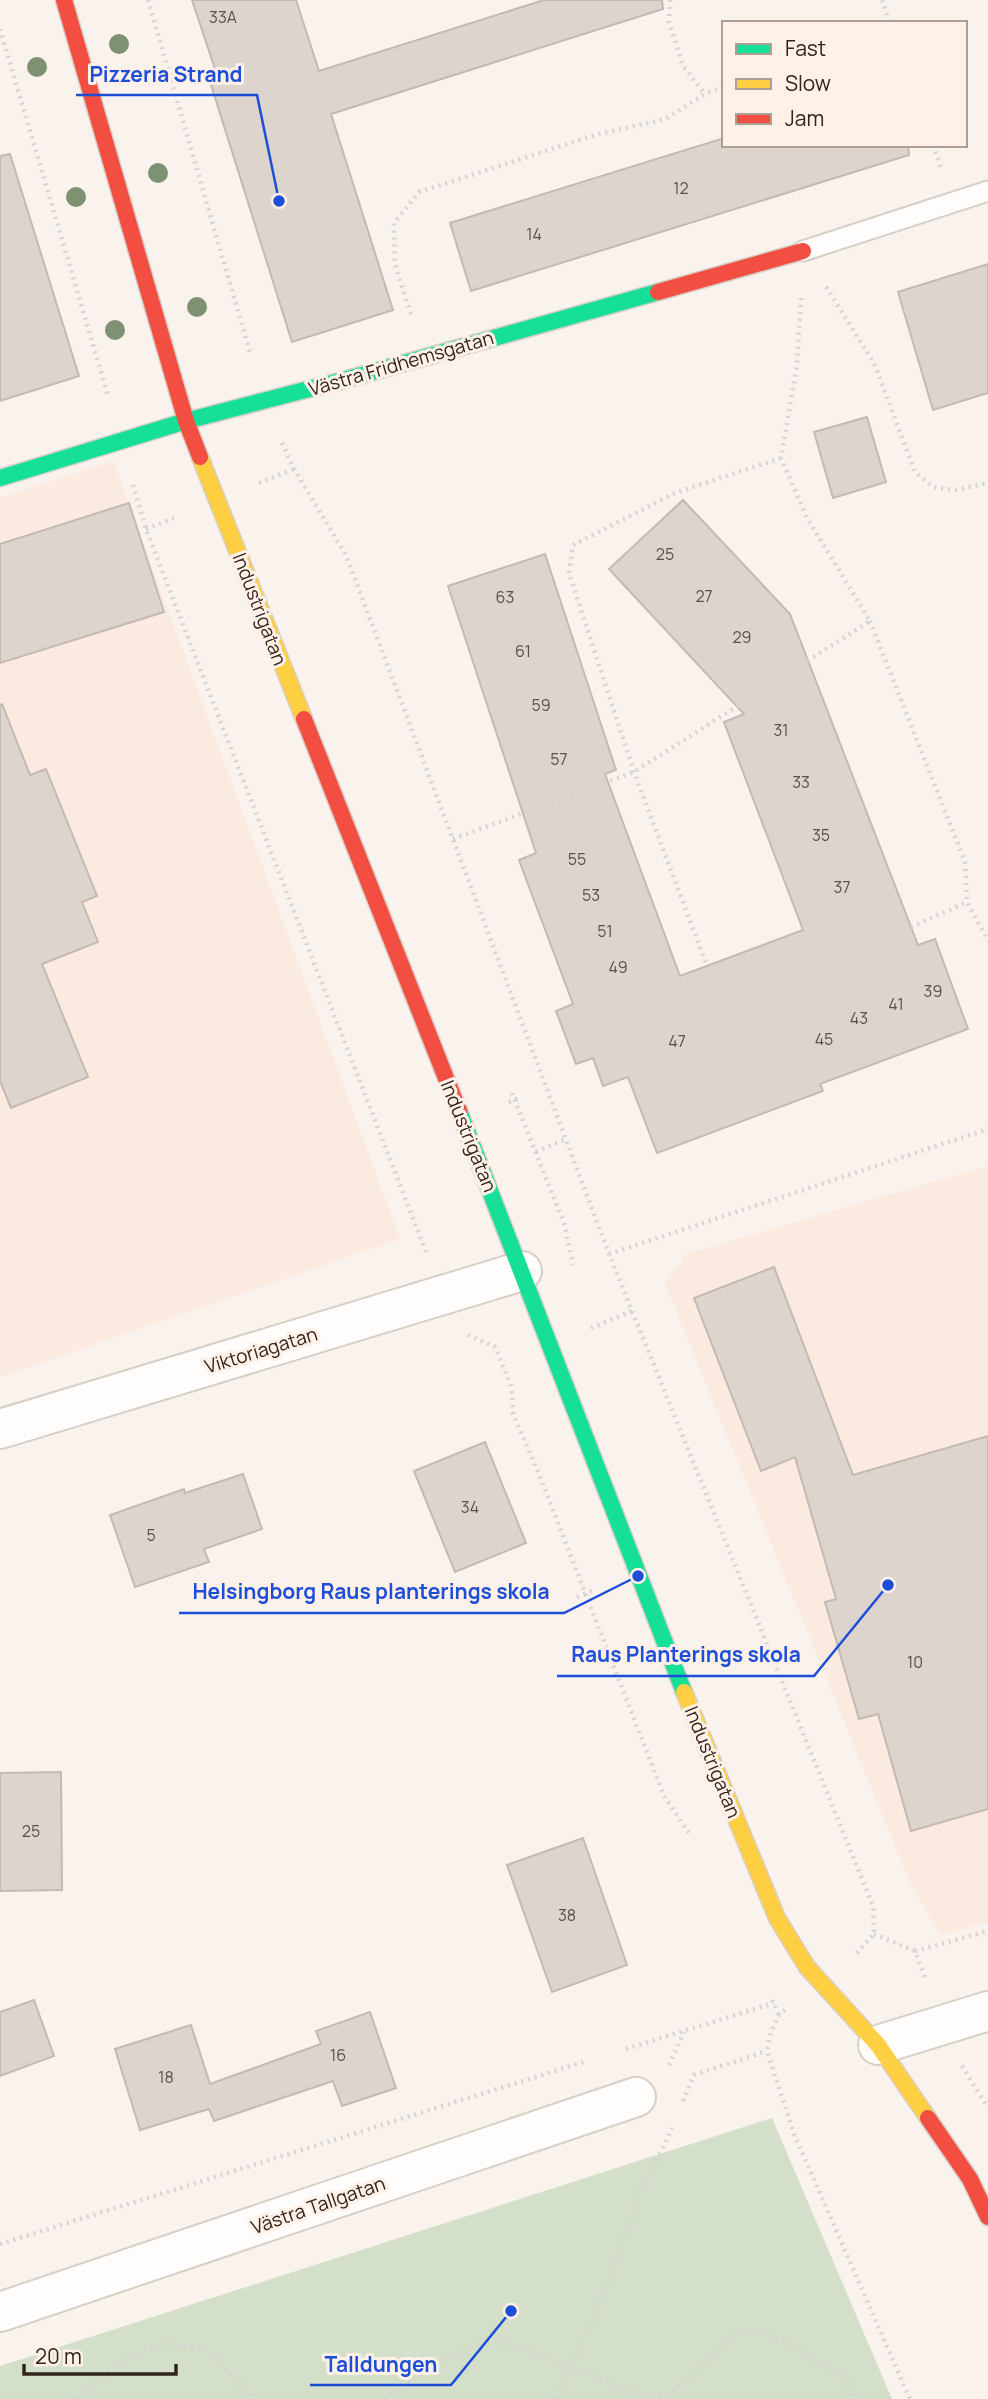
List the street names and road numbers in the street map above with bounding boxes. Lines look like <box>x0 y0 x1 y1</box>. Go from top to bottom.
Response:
street label: Västra Fridhemsgatan <box>306 324 496 402</box>
street label: Industrigatan <box>227 549 293 669</box>
street label: Industrigatan <box>435 1076 503 1196</box>
street label: Viktoriagatan <box>201 1321 321 1379</box>
street label: Industrigatan <box>679 1702 747 1822</box>
street label: Västra Tallgatan <box>247 2170 389 2240</box>

